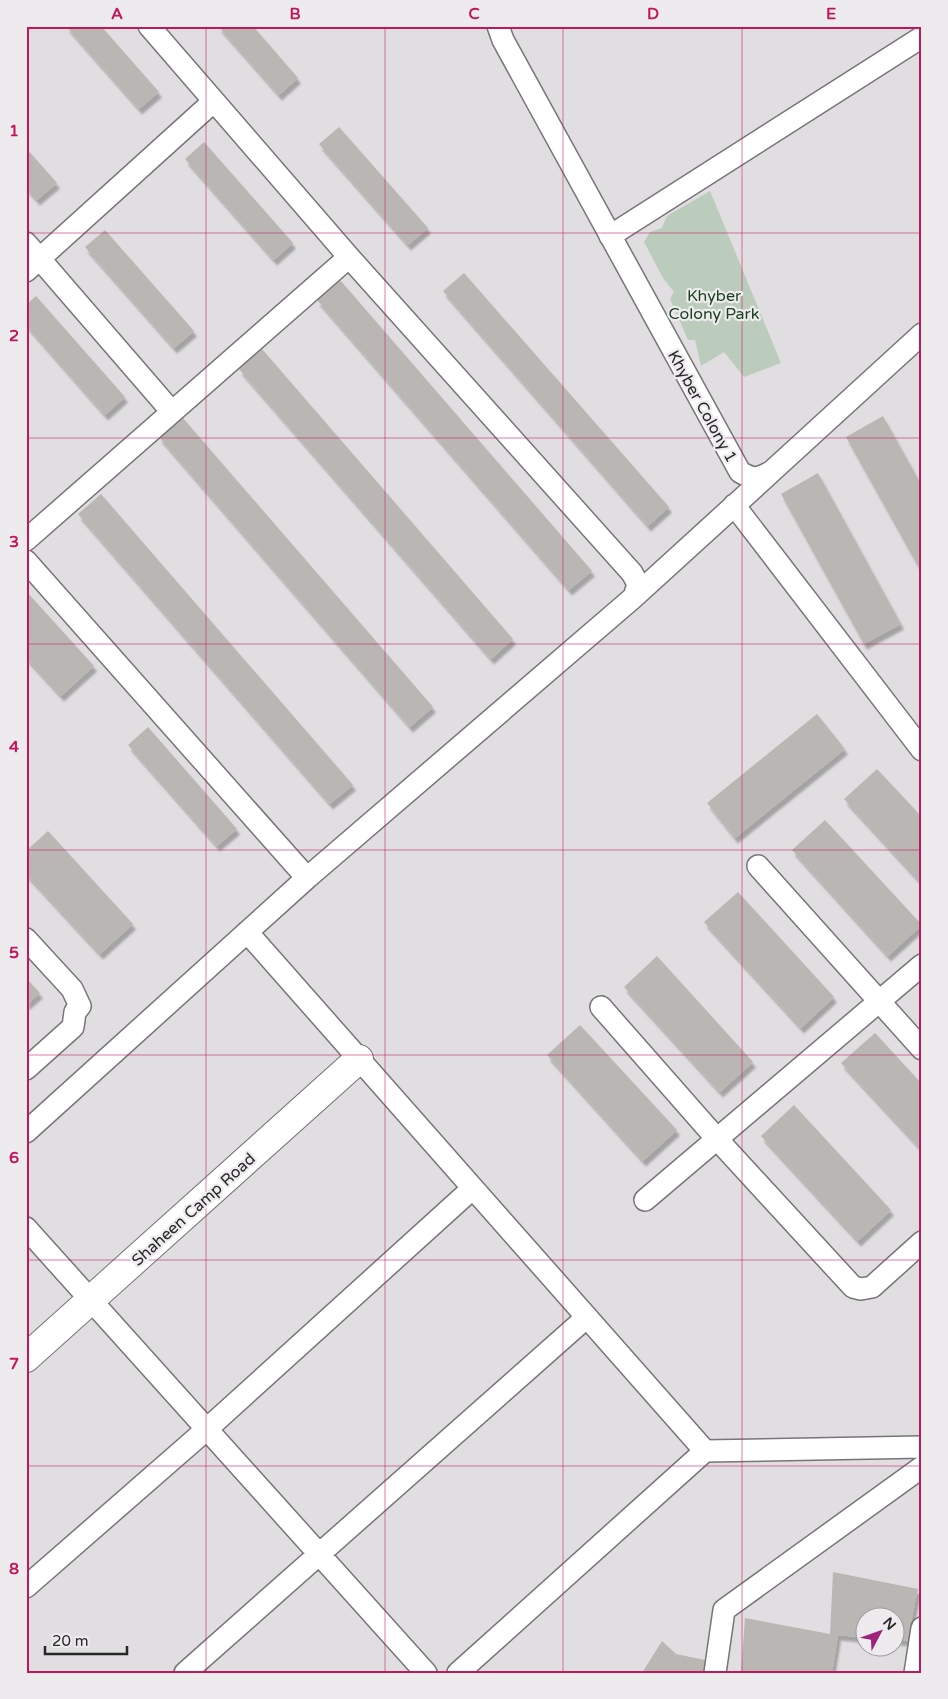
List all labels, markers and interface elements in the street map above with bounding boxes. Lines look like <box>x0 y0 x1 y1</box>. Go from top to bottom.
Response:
text: A <box>111 4 123 24</box>
text: B <box>289 4 301 24</box>
text: C <box>468 4 480 24</box>
text: D <box>647 4 659 24</box>
text: E <box>826 4 836 24</box>
text: 1 <box>9 121 19 141</box>
park label: Khyber Colony Park <box>669 286 760 324</box>
text: 2 <box>9 326 19 346</box>
street label: Khyber Colony 1 <box>663 347 741 466</box>
text: 3 <box>9 532 19 552</box>
text: 4 <box>9 737 19 757</box>
text: 5 <box>9 943 19 963</box>
text: 6 <box>9 1148 19 1168</box>
street label: Shaheen Camp Road <box>128 1149 260 1271</box>
text: 7 <box>9 1354 19 1374</box>
text: 8 <box>9 1559 19 1579</box>
north arrow <box>856 1606 906 1656</box>
text: N <box>879 1614 900 1634</box>
scale bar <box>45 1624 128 1656</box>
text: 20 m <box>52 1632 89 1650</box>

